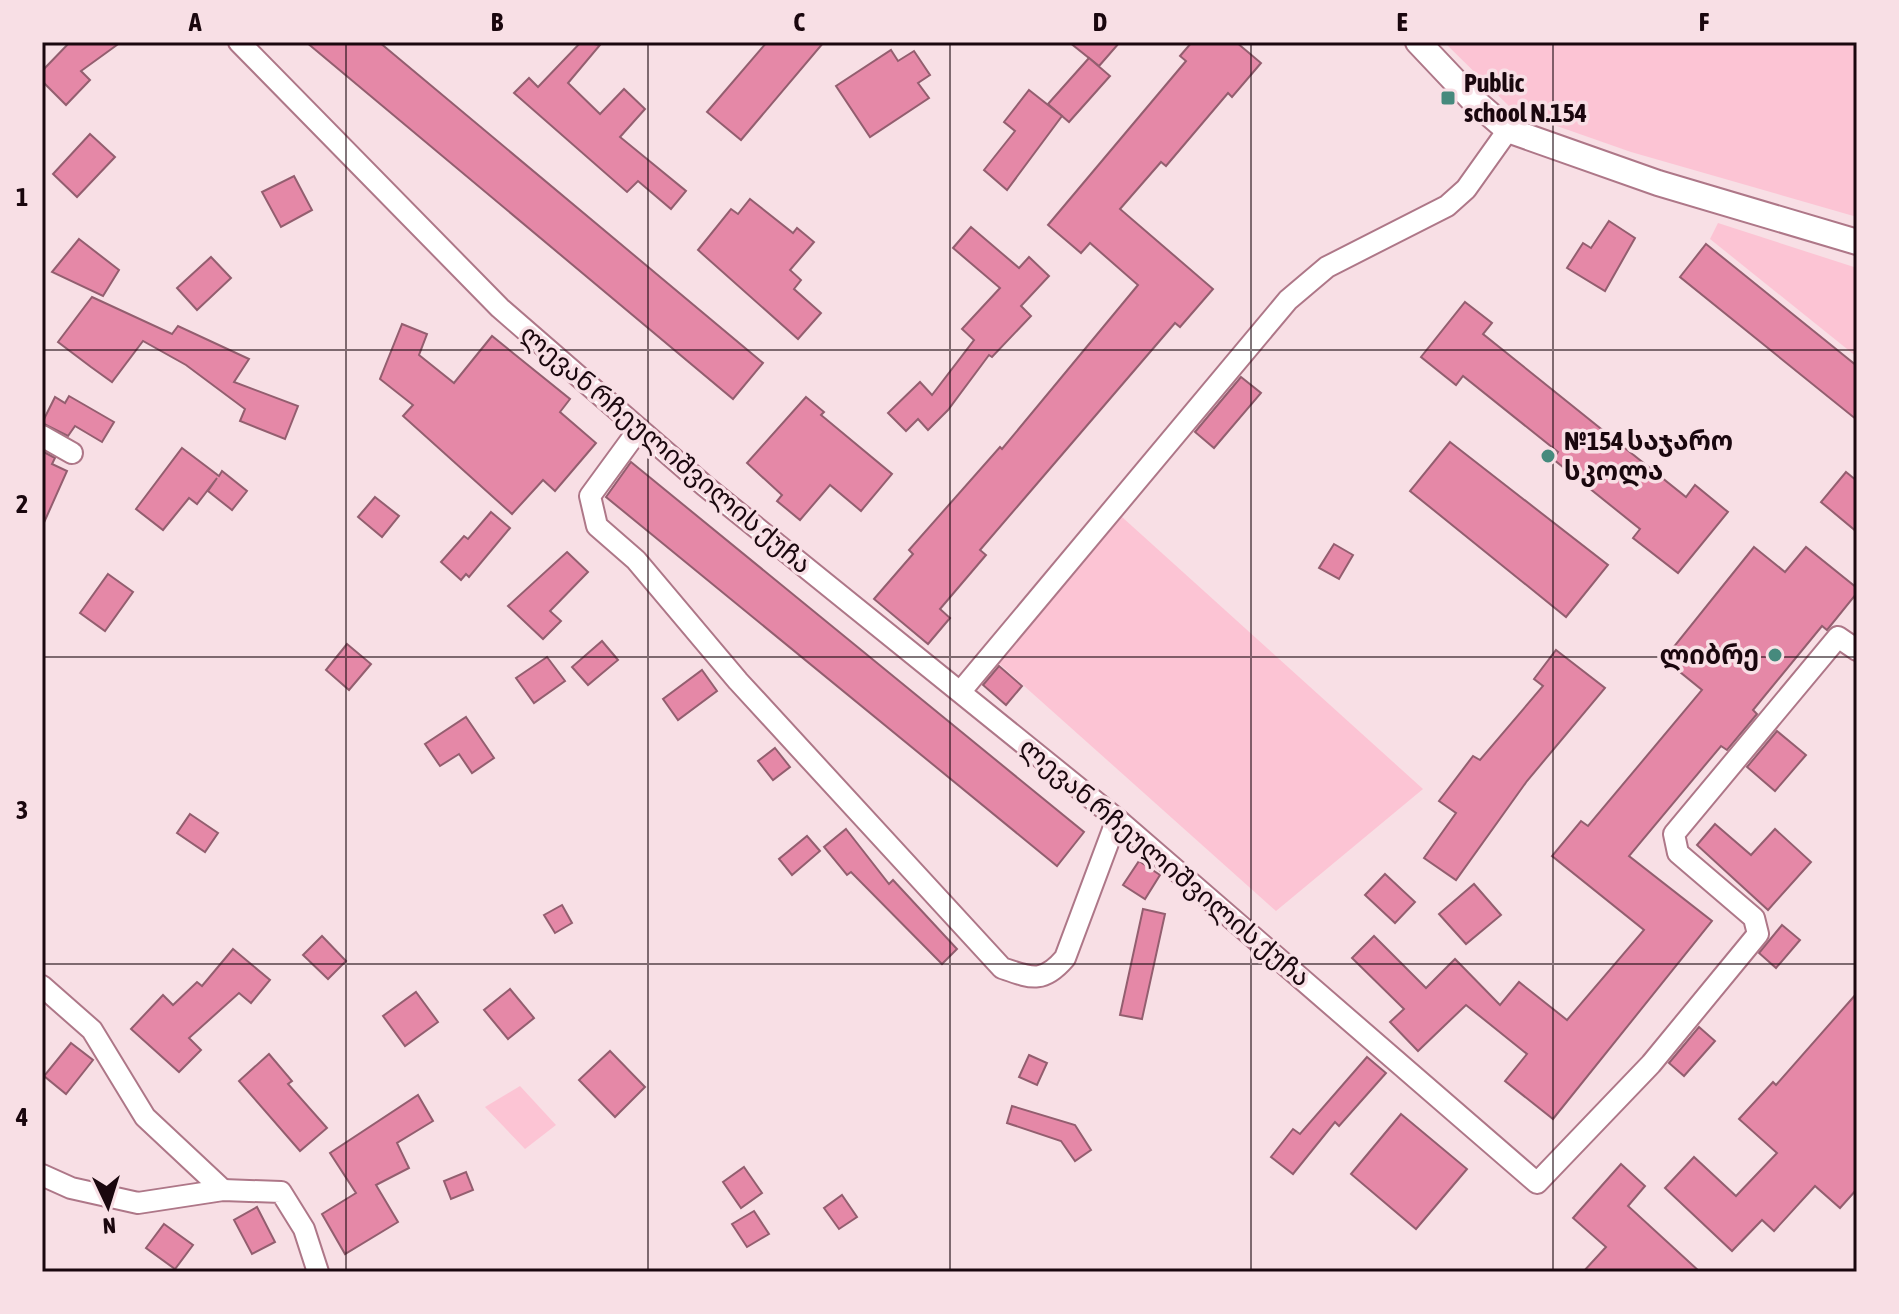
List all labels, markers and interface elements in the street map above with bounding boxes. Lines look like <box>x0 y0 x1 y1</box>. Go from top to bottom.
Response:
text: A <box>188 7 202 37</box>
text: B <box>491 7 504 37</box>
text: C <box>793 7 805 37</box>
text: D <box>1093 7 1107 37</box>
text: E <box>1396 7 1408 37</box>
text: F <box>1699 7 1710 37</box>
place label: Public school N.154 <box>1464 68 1587 128</box>
marker: Public school N.154 <box>1439 89 1457 107</box>
text: 1 <box>16 182 28 212</box>
street label: ლევან რჩეულიშვილის ქუჩა <box>514 318 817 580</box>
place label: №154 საჯარო სკოლა <box>1564 426 1733 487</box>
marker: №154 საჯარო სკოლა <box>1539 447 1557 465</box>
text: 2 <box>16 489 28 519</box>
place label: ლიბრე <box>1660 640 1759 671</box>
marker: ლიბრე <box>1766 646 1784 664</box>
street label: ლევან რჩეულიშვილის ქუჩა <box>1013 731 1316 993</box>
text: 3 <box>16 795 28 825</box>
text: 4 <box>15 1102 28 1132</box>
north arrow <box>68 1166 148 1246</box>
text: N <box>102 1213 117 1239</box>

